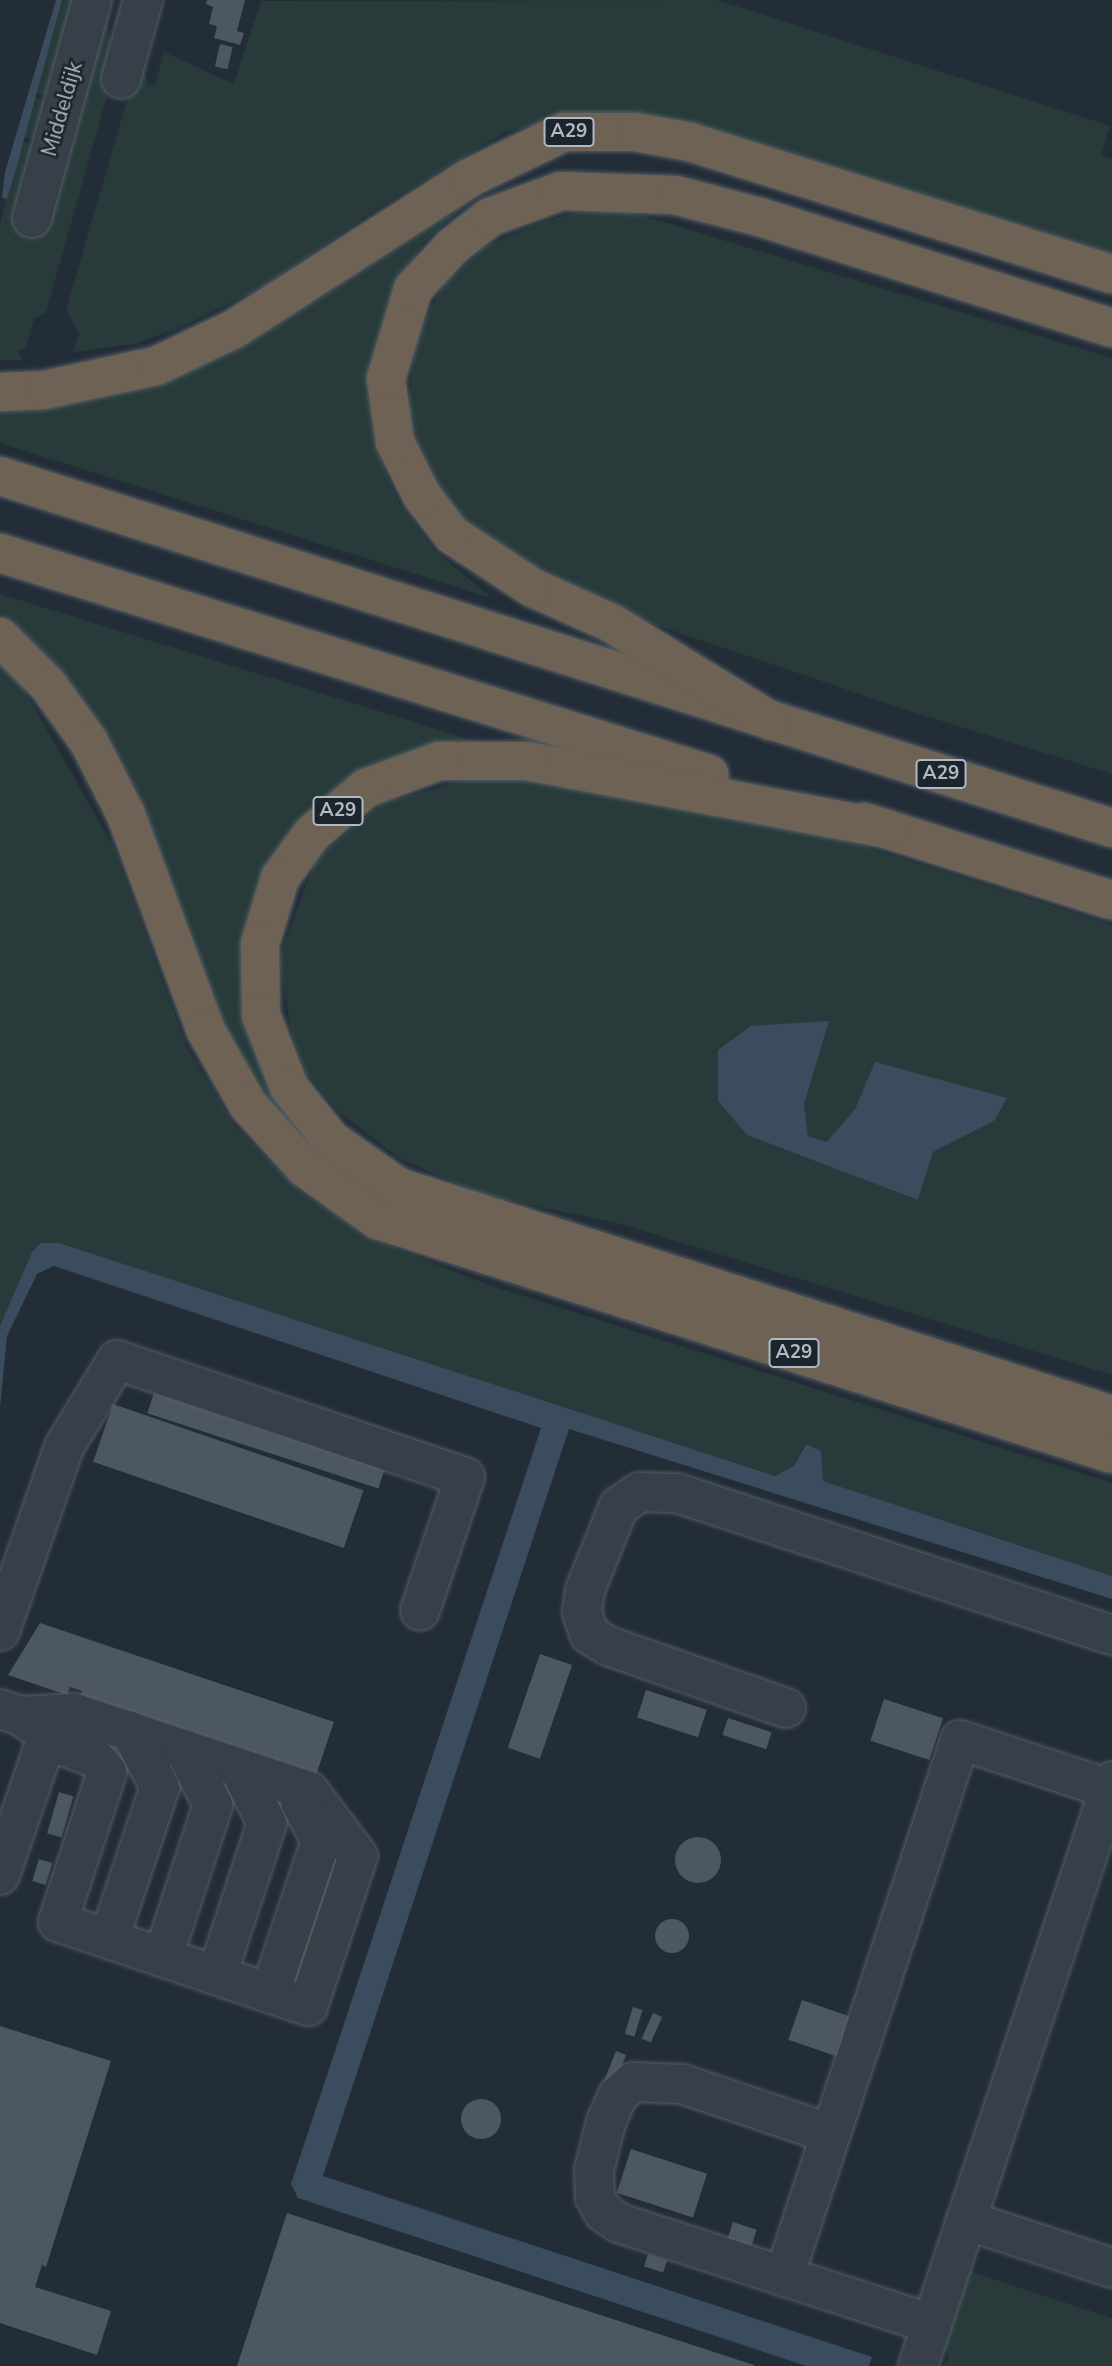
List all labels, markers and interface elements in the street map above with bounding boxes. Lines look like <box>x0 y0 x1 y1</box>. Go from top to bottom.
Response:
street label: Middeldijk <box>36 59 88 159</box>
road number: A29 <box>543 116 595 148</box>
road number: A29 <box>915 758 967 790</box>
road number: A29 <box>312 796 364 826</box>
road number: A29 <box>768 1338 820 1368</box>

